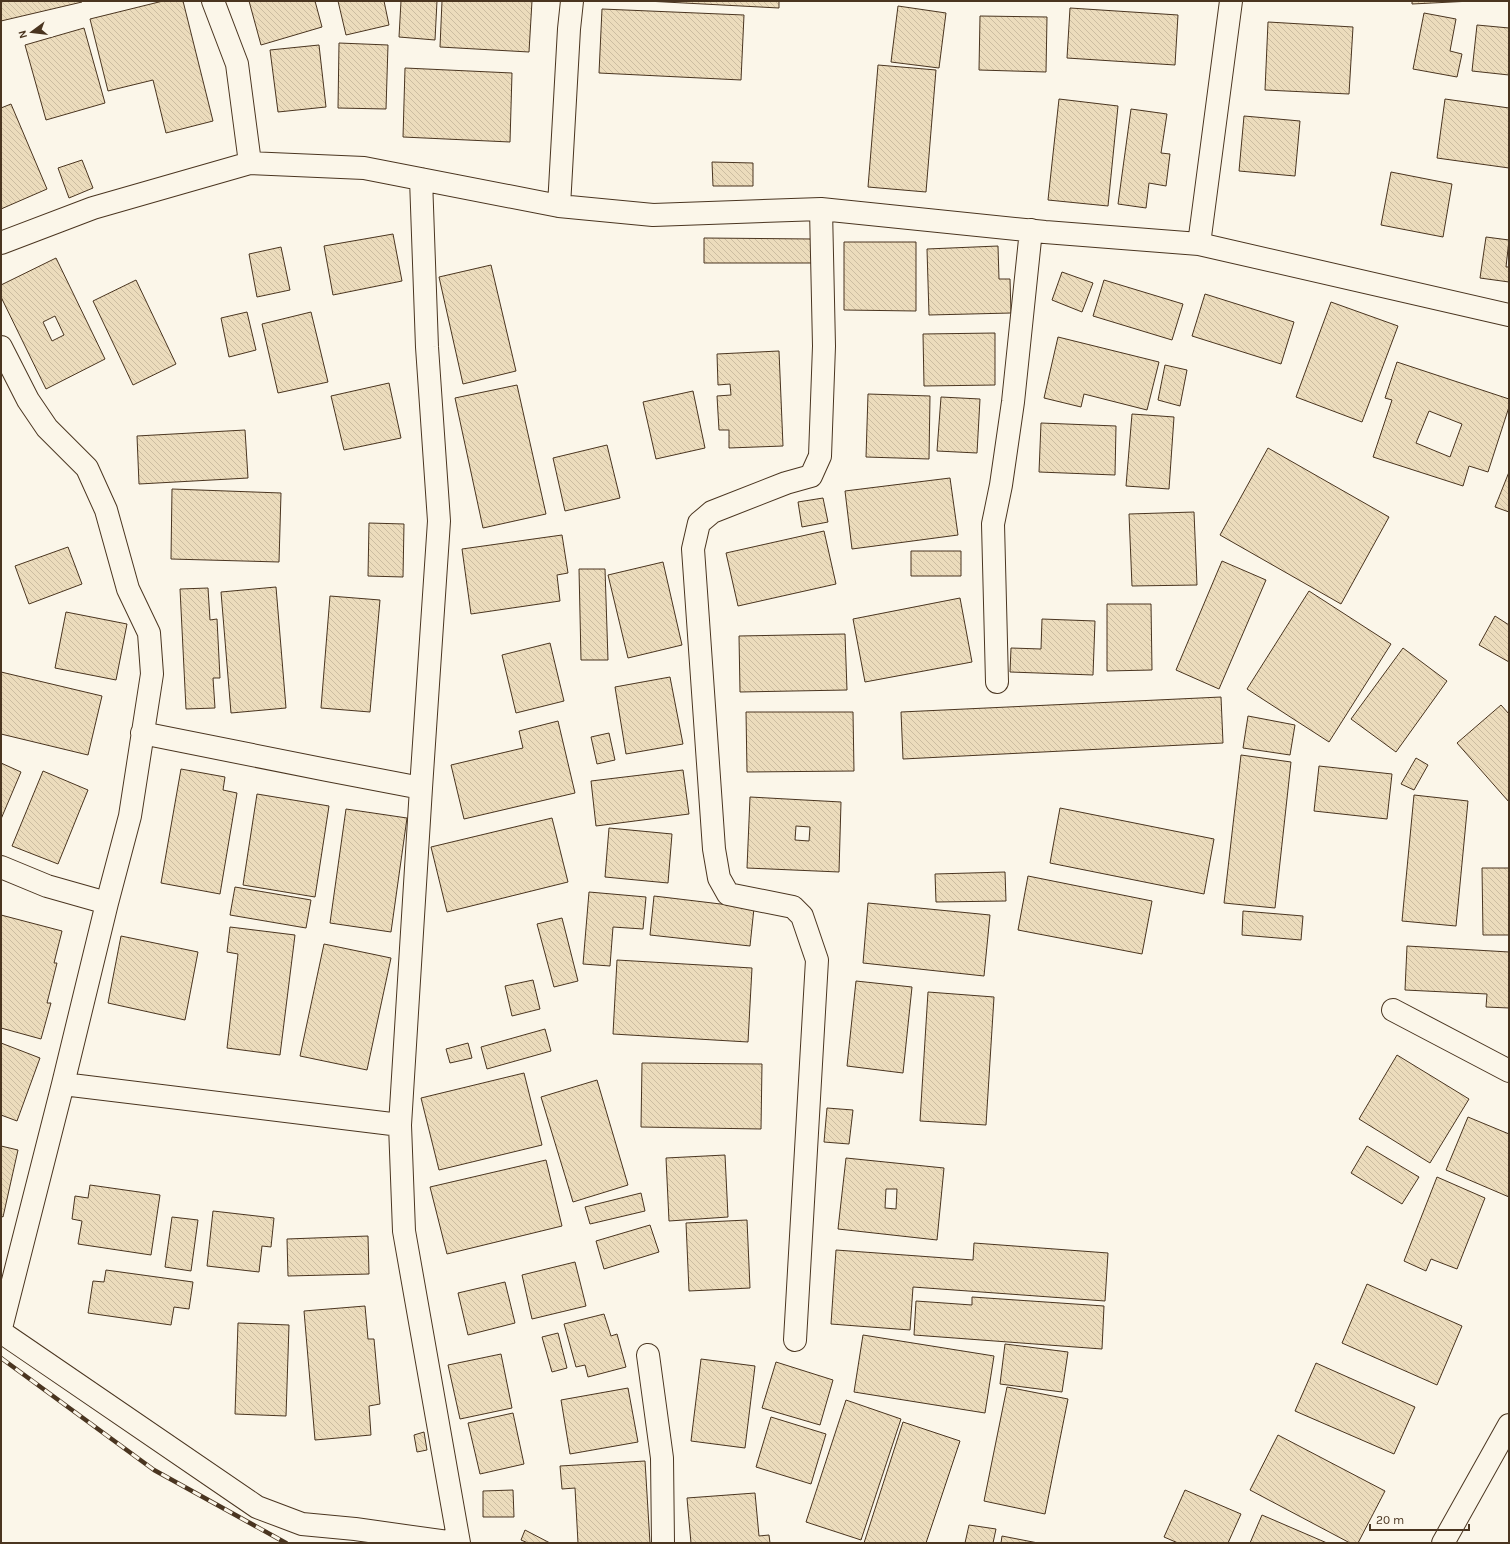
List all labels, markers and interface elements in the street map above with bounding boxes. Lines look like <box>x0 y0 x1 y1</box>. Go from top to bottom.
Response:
north arrow <box>12 12 52 52</box>
text: N <box>16 29 30 40</box>
scale bar <box>1370 1506 1469 1532</box>
text: 20 m <box>1376 1513 1404 1527</box>

